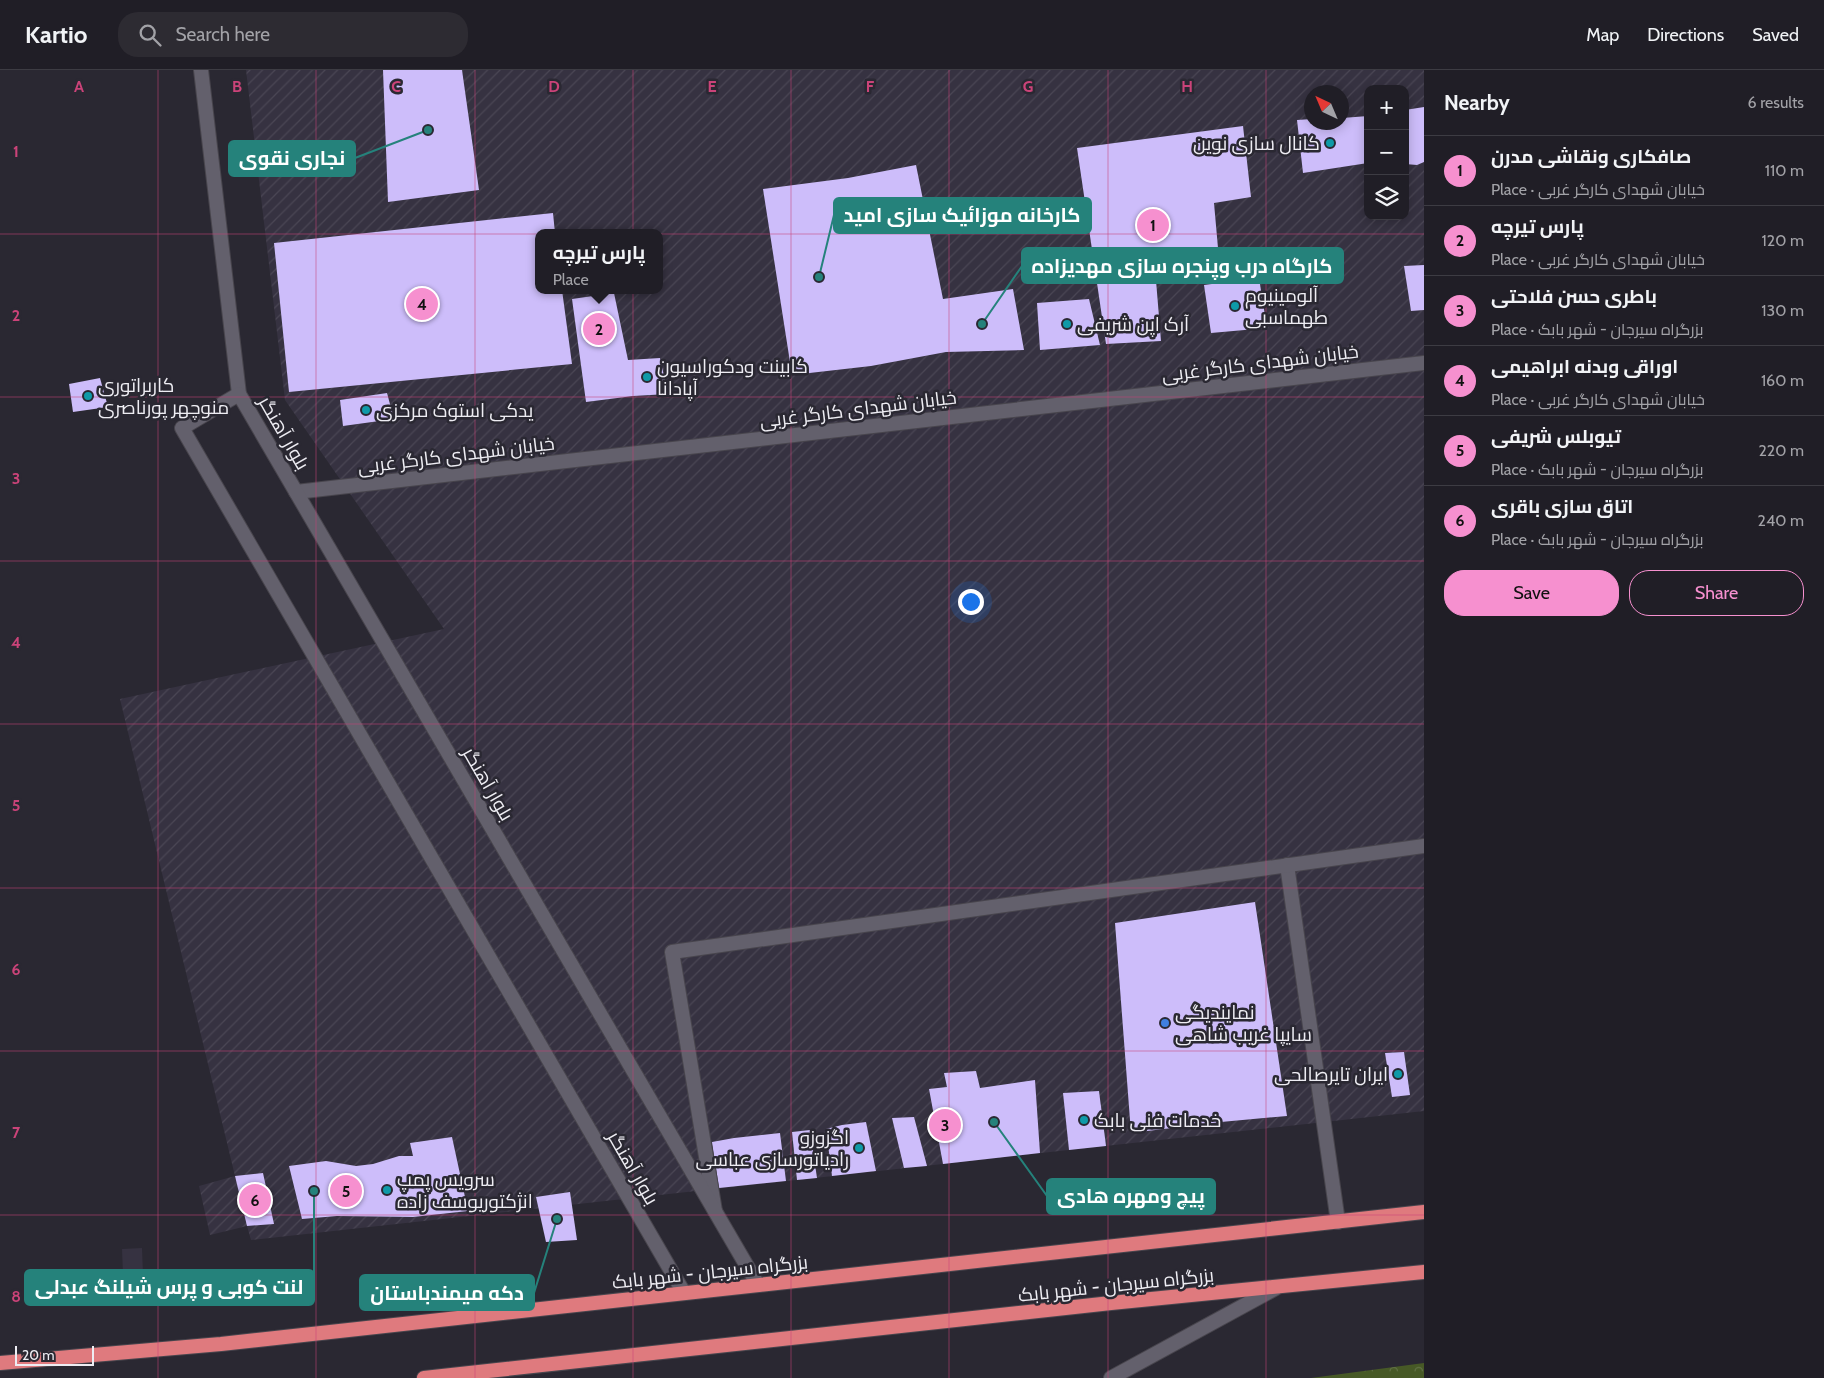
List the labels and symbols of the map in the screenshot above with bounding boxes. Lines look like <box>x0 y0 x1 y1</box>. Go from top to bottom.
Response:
text: A <box>74 77 84 96</box>
text: B <box>232 77 242 96</box>
text: C <box>391 77 401 96</box>
text: D <box>548 77 560 96</box>
text: E <box>707 77 717 96</box>
text: F <box>866 77 875 96</box>
text: G <box>1023 77 1033 96</box>
text: H <box>1181 77 1193 96</box>
north arrow <box>1304 85 1349 130</box>
place label: کانال سازی نوین <box>1193 132 1320 155</box>
marker: کانال سازی نوین <box>1324 137 1336 149</box>
callout: نجاری نقوی <box>229 141 355 176</box>
text: 1 <box>13 142 19 161</box>
text: نجاری نقوی <box>239 146 345 170</box>
callout: کارخانه موزائیک سازی امید <box>834 198 1091 233</box>
text: کارخانه موزائیک سازی امید <box>844 203 1081 227</box>
pin: 1 <box>1137 206 1169 244</box>
callout: کارگاه درب وپنجره سازی مهدیزاده <box>1022 248 1343 283</box>
text: کارگاه درب وپنجره سازی مهدیزاده <box>1031 254 1333 280</box>
place label: آلومینیوم طهماسبی <box>1245 284 1328 329</box>
pin: 4 <box>406 285 438 323</box>
marker: آلومینیوم طهماسبی <box>1229 300 1241 312</box>
text: 2 <box>12 306 20 325</box>
pin: 2 <box>583 310 615 348</box>
place label: آرک اپن شریفی <box>1077 313 1189 337</box>
marker: آرک اپن شریفی <box>1061 318 1073 330</box>
street label: خیابان شهدای کارگر غربی <box>1160 340 1360 386</box>
place label: کابینت ودکوراسیون آپادانا <box>657 355 808 401</box>
marker: کابینت ودکوراسیون آپادانا <box>641 371 653 383</box>
place label: کاربراتوری منوچهر پورناصری <box>98 374 229 420</box>
street label: خیابان شهدای کارگر غربی <box>758 386 958 432</box>
marker: کاربراتوری منوچهر پورناصری <box>82 390 94 402</box>
street label: بلوار آهنگر <box>253 391 314 474</box>
place label: یدکی استوک مرکزی <box>376 399 533 422</box>
marker: یدکی استوک مرکزی <box>360 404 372 416</box>
street label: خیابان شهدای کارگر غربی <box>356 432 556 478</box>
text: 3 <box>12 469 20 488</box>
your location <box>958 589 984 615</box>
text: 4 <box>11 633 21 652</box>
street label: بلوار آهنگر <box>457 742 518 825</box>
text: 5 <box>12 796 20 815</box>
text: 6 <box>12 960 21 979</box>
place label: نمایندیگی سایپا غریب شاهی <box>1175 1001 1312 1046</box>
marker: نمایندیگی سایپا غریب شاهی <box>1159 1017 1171 1029</box>
place label: ایران تایرصالحی <box>1274 1063 1388 1086</box>
marker: ایران تایرصالحی <box>1392 1068 1404 1080</box>
pin: 3 <box>929 1106 961 1144</box>
place label: خدمات فنی بابک <box>1094 1109 1221 1132</box>
marker: خدمات فنی بابک <box>1078 1114 1090 1126</box>
text: 7 <box>12 1123 21 1142</box>
street label: بلوار آهنگر <box>602 1126 663 1209</box>
place label: اگزوزو رادیاتورسازی عباسی <box>695 1126 849 1171</box>
marker: اگزوزو رادیاتورسازی عباسی <box>853 1142 865 1154</box>
place label: سرویس پمپ انژکتوریوسف زاده <box>397 1168 533 1213</box>
pin: 5 <box>330 1172 362 1210</box>
callout: پیچ ومهره هادی <box>1047 1179 1215 1214</box>
pin: 6 <box>239 1181 271 1219</box>
marker: سرویس پمپ انژکتوریوسف زاده <box>381 1184 393 1196</box>
text: پیچ ومهره هادی <box>1057 1184 1205 1210</box>
street label: بزرگراه سیرجان - شهر بابک <box>611 1250 809 1294</box>
street label: بزرگراه سیرجان - شهر بابک <box>1017 1263 1215 1307</box>
callout: لنت کوبی و پرس شیلنگ عبدلی <box>25 1270 314 1305</box>
text: لنت کوبی و پرس شیلنگ عبدلی <box>35 1275 303 1301</box>
callout: دکه میمندباستان <box>360 1275 534 1310</box>
text: دکه میمندباستان <box>370 1281 524 1305</box>
text: 8 <box>11 1287 21 1306</box>
scale bar <box>15 1343 94 1366</box>

